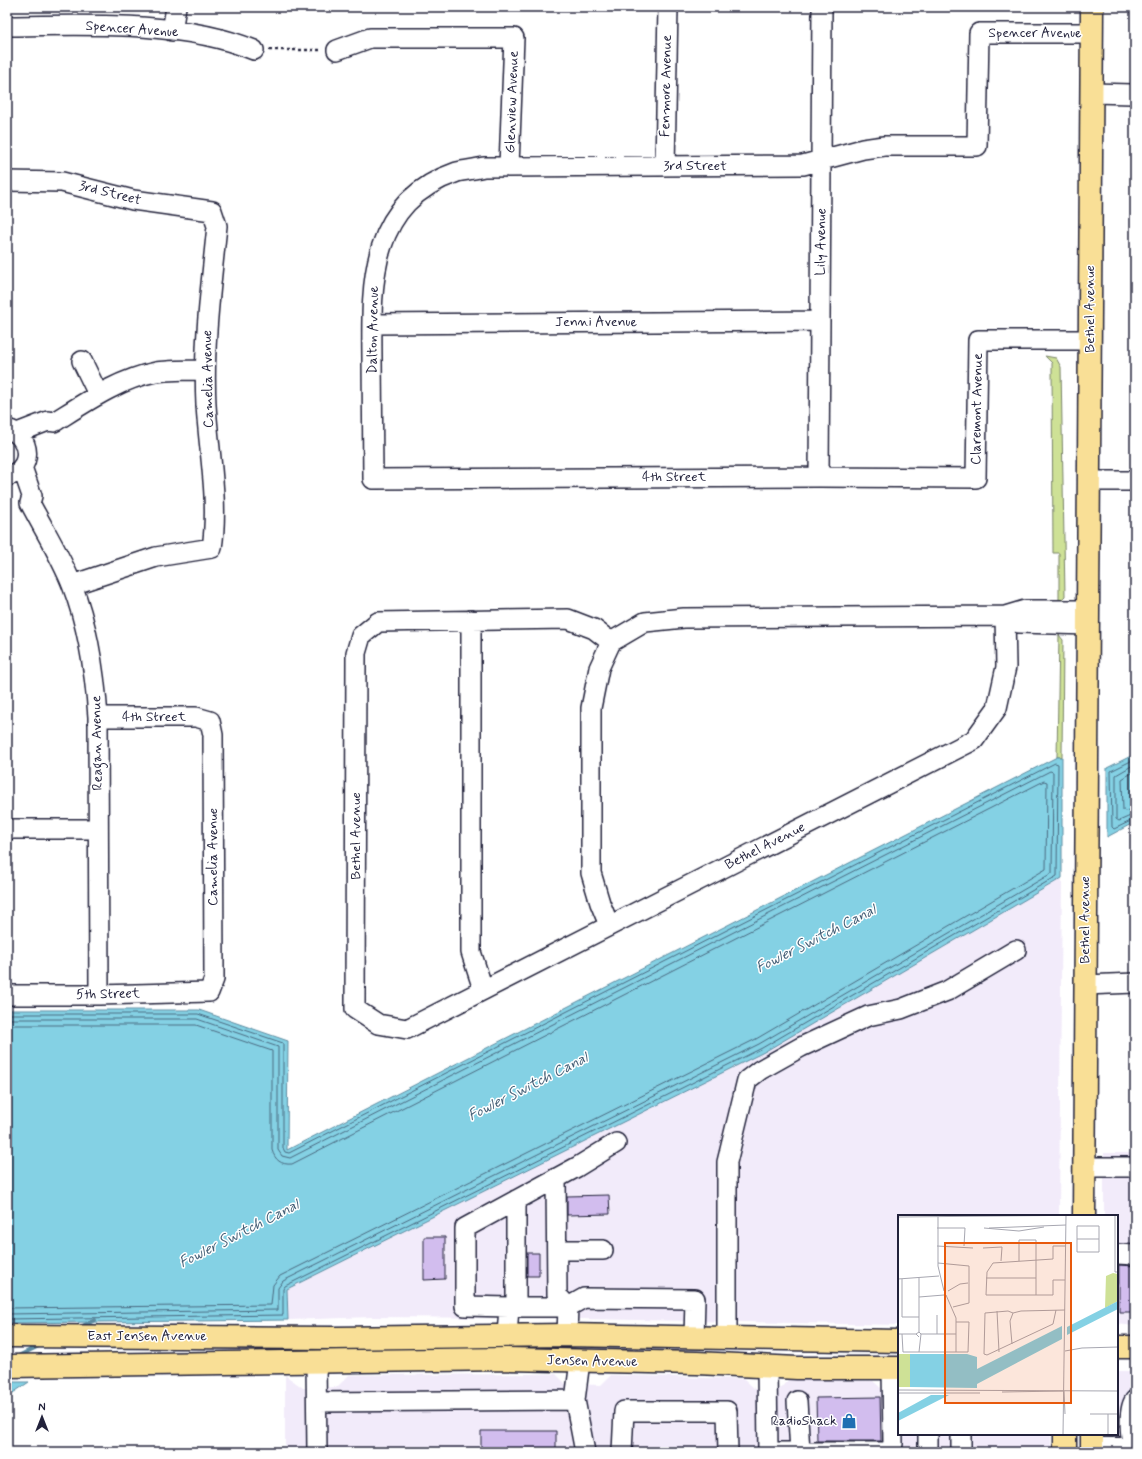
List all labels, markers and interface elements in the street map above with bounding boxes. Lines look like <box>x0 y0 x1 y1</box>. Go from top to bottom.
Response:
street label: Spencer Avenue <box>85 17 180 41</box>
street label: Spencer Avenue <box>988 24 1082 42</box>
street label: Fenmore Avenue <box>656 35 676 137</box>
street label: Glenview Avenue <box>501 50 523 154</box>
street label: 3rd Street <box>663 157 727 175</box>
street label: 3rd Street <box>77 177 143 210</box>
street label: Lily Avenue <box>811 208 831 276</box>
street label: Bethel Avenue <box>1081 265 1099 353</box>
street label: Dalton Avenue <box>363 285 383 374</box>
street label: Jenni Avenue <box>555 313 637 331</box>
street label: Camelia Avenue <box>198 330 218 428</box>
street label: Claremont Avenue <box>967 353 987 465</box>
street label: 4th Street <box>642 468 707 486</box>
street label: Reagan Avenue <box>87 695 109 791</box>
street label: 4th Street <box>122 708 187 726</box>
street label: Bethel Avenue <box>347 792 365 880</box>
street label: Camelia Avenue <box>204 808 222 906</box>
street label: Bethel Avenue <box>722 818 808 874</box>
street label: Bethel Avenue <box>1076 876 1094 964</box>
water label: Fowler Switch Canal <box>753 899 881 978</box>
street label: 5th Street <box>76 984 141 1004</box>
water label: Fowler Switch Canal <box>465 1047 593 1126</box>
water label: Fowler Switch Canal <box>176 1194 304 1273</box>
inset map <box>898 1215 1118 1435</box>
street label: East Jensen Avenue <box>87 1327 207 1345</box>
street label: Jensen Avenue <box>546 1351 638 1371</box>
north arrow <box>22 1397 62 1437</box>
text: N <box>38 1401 46 1415</box>
place label: RadioShack <box>771 1412 837 1430</box>
shop icon: RadioShack <box>840 1412 858 1430</box>

